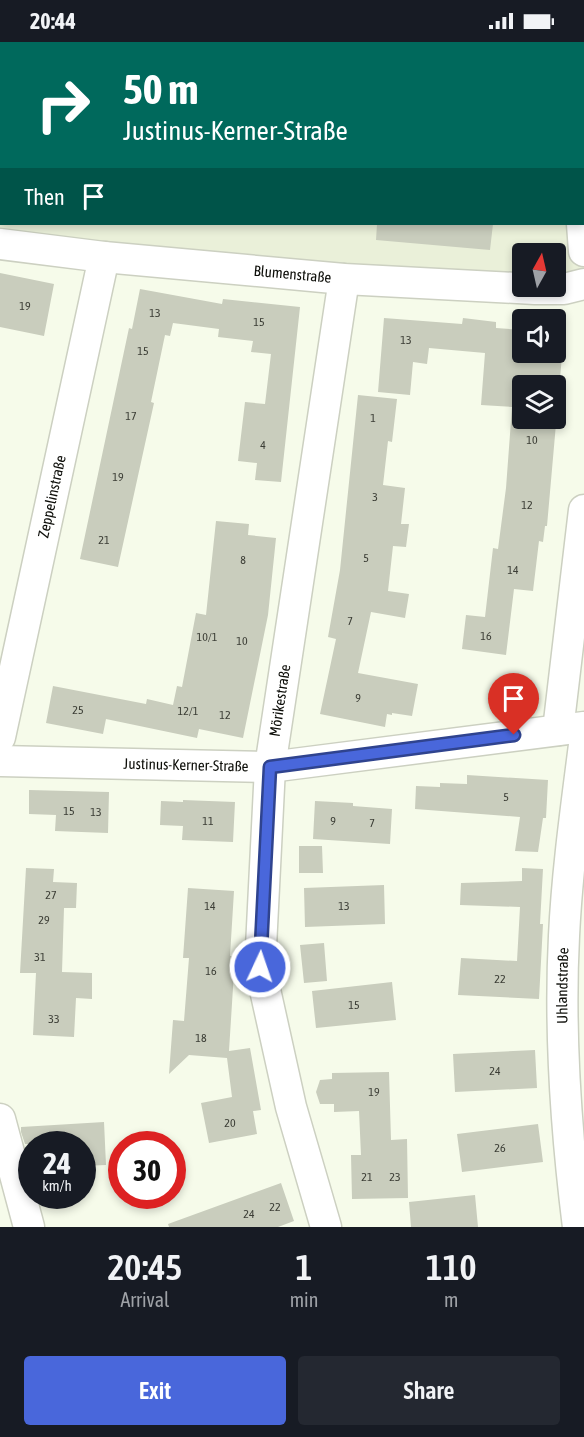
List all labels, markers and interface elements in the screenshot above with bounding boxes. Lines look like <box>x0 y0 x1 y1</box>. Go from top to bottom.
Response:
text: 20:44 <box>30 8 76 34</box>
text: 50 m <box>123 65 198 113</box>
icon: right <box>24 66 102 144</box>
text: Justinus-Kerner-Straße <box>123 115 348 146</box>
icon: arrive <box>77 180 110 213</box>
text: Then <box>24 184 65 210</box>
north arrow <box>512 243 566 297</box>
map controls <box>512 243 566 429</box>
street label: Blumenstraße <box>253 262 332 286</box>
house number: 19 <box>19 299 31 313</box>
house number: 13 <box>149 306 161 320</box>
button: sound <box>512 309 566 363</box>
house number: 15 <box>253 315 265 329</box>
house number: 13 <box>400 333 412 347</box>
house number: 15 <box>137 344 149 358</box>
button: layers <box>512 375 566 429</box>
house number: 17 <box>125 409 137 423</box>
house number: 1 <box>370 411 376 425</box>
house number: 10 <box>526 433 538 447</box>
house number: 4 <box>260 438 266 452</box>
street label: Zeppelinstraße <box>34 453 69 539</box>
house number: 19 <box>112 470 124 484</box>
house number: 3 <box>372 490 378 504</box>
house number: 12 <box>521 498 533 512</box>
house number: 21 <box>98 533 110 547</box>
house number: 5 <box>363 551 369 565</box>
house number: 8 <box>240 553 246 567</box>
house number: 14 <box>507 563 519 577</box>
house number: 7 <box>347 614 353 628</box>
house number: 16 <box>480 629 492 643</box>
house number: 10/1 <box>197 630 218 644</box>
house number: 10 <box>236 634 248 648</box>
street label: Mörikestraße <box>266 663 293 738</box>
pin <box>488 673 539 735</box>
icon: arrive <box>497 682 530 715</box>
house number: 9 <box>355 691 361 705</box>
house number: 25 <box>72 703 84 717</box>
house number: 12/1 <box>178 704 199 718</box>
house number: 12 <box>219 708 231 722</box>
street label: Justinus-Kerner-Straße <box>123 755 249 775</box>
house number: 5 <box>503 790 509 804</box>
house number: 15 <box>63 804 75 818</box>
house number: 13 <box>90 805 102 819</box>
house number: 11 <box>202 814 214 828</box>
house number: 9 <box>330 814 336 828</box>
house number: 7 <box>369 816 375 830</box>
house number: 27 <box>45 888 57 902</box>
house number: 14 <box>204 899 216 913</box>
house number: 13 <box>338 899 350 913</box>
house number: 29 <box>38 913 50 927</box>
position arrow <box>228 935 292 999</box>
street label: Uhlandstraße <box>553 947 571 1024</box>
house number: 31 <box>34 950 46 964</box>
house number: 16 <box>205 964 217 978</box>
house number: 22 <box>494 972 506 986</box>
house number: 15 <box>348 998 360 1012</box>
house number: 33 <box>48 1012 60 1026</box>
house number: 18 <box>195 1031 207 1045</box>
house number: 24 <box>489 1064 501 1078</box>
house number: 19 <box>368 1085 380 1099</box>
house number: 20 <box>224 1116 236 1130</box>
speed limit sign: 30 <box>108 1131 186 1209</box>
house number: 26 <box>494 1141 506 1155</box>
text: 24 <box>43 1146 71 1180</box>
house number: 21 <box>361 1170 373 1184</box>
house number: 23 <box>389 1170 401 1184</box>
text: km/h <box>42 1177 72 1194</box>
house number: 22 <box>269 1200 281 1214</box>
house number: 24 <box>243 1207 255 1221</box>
text: 20:45 <box>107 1246 182 1288</box>
text: 1 <box>296 1246 312 1288</box>
text: 110 <box>426 1246 477 1288</box>
text: Arrival <box>120 1288 169 1311</box>
text: min <box>290 1288 318 1311</box>
text: m <box>444 1288 458 1311</box>
button: Exit <box>24 1356 286 1425</box>
button: Share <box>298 1356 560 1425</box>

